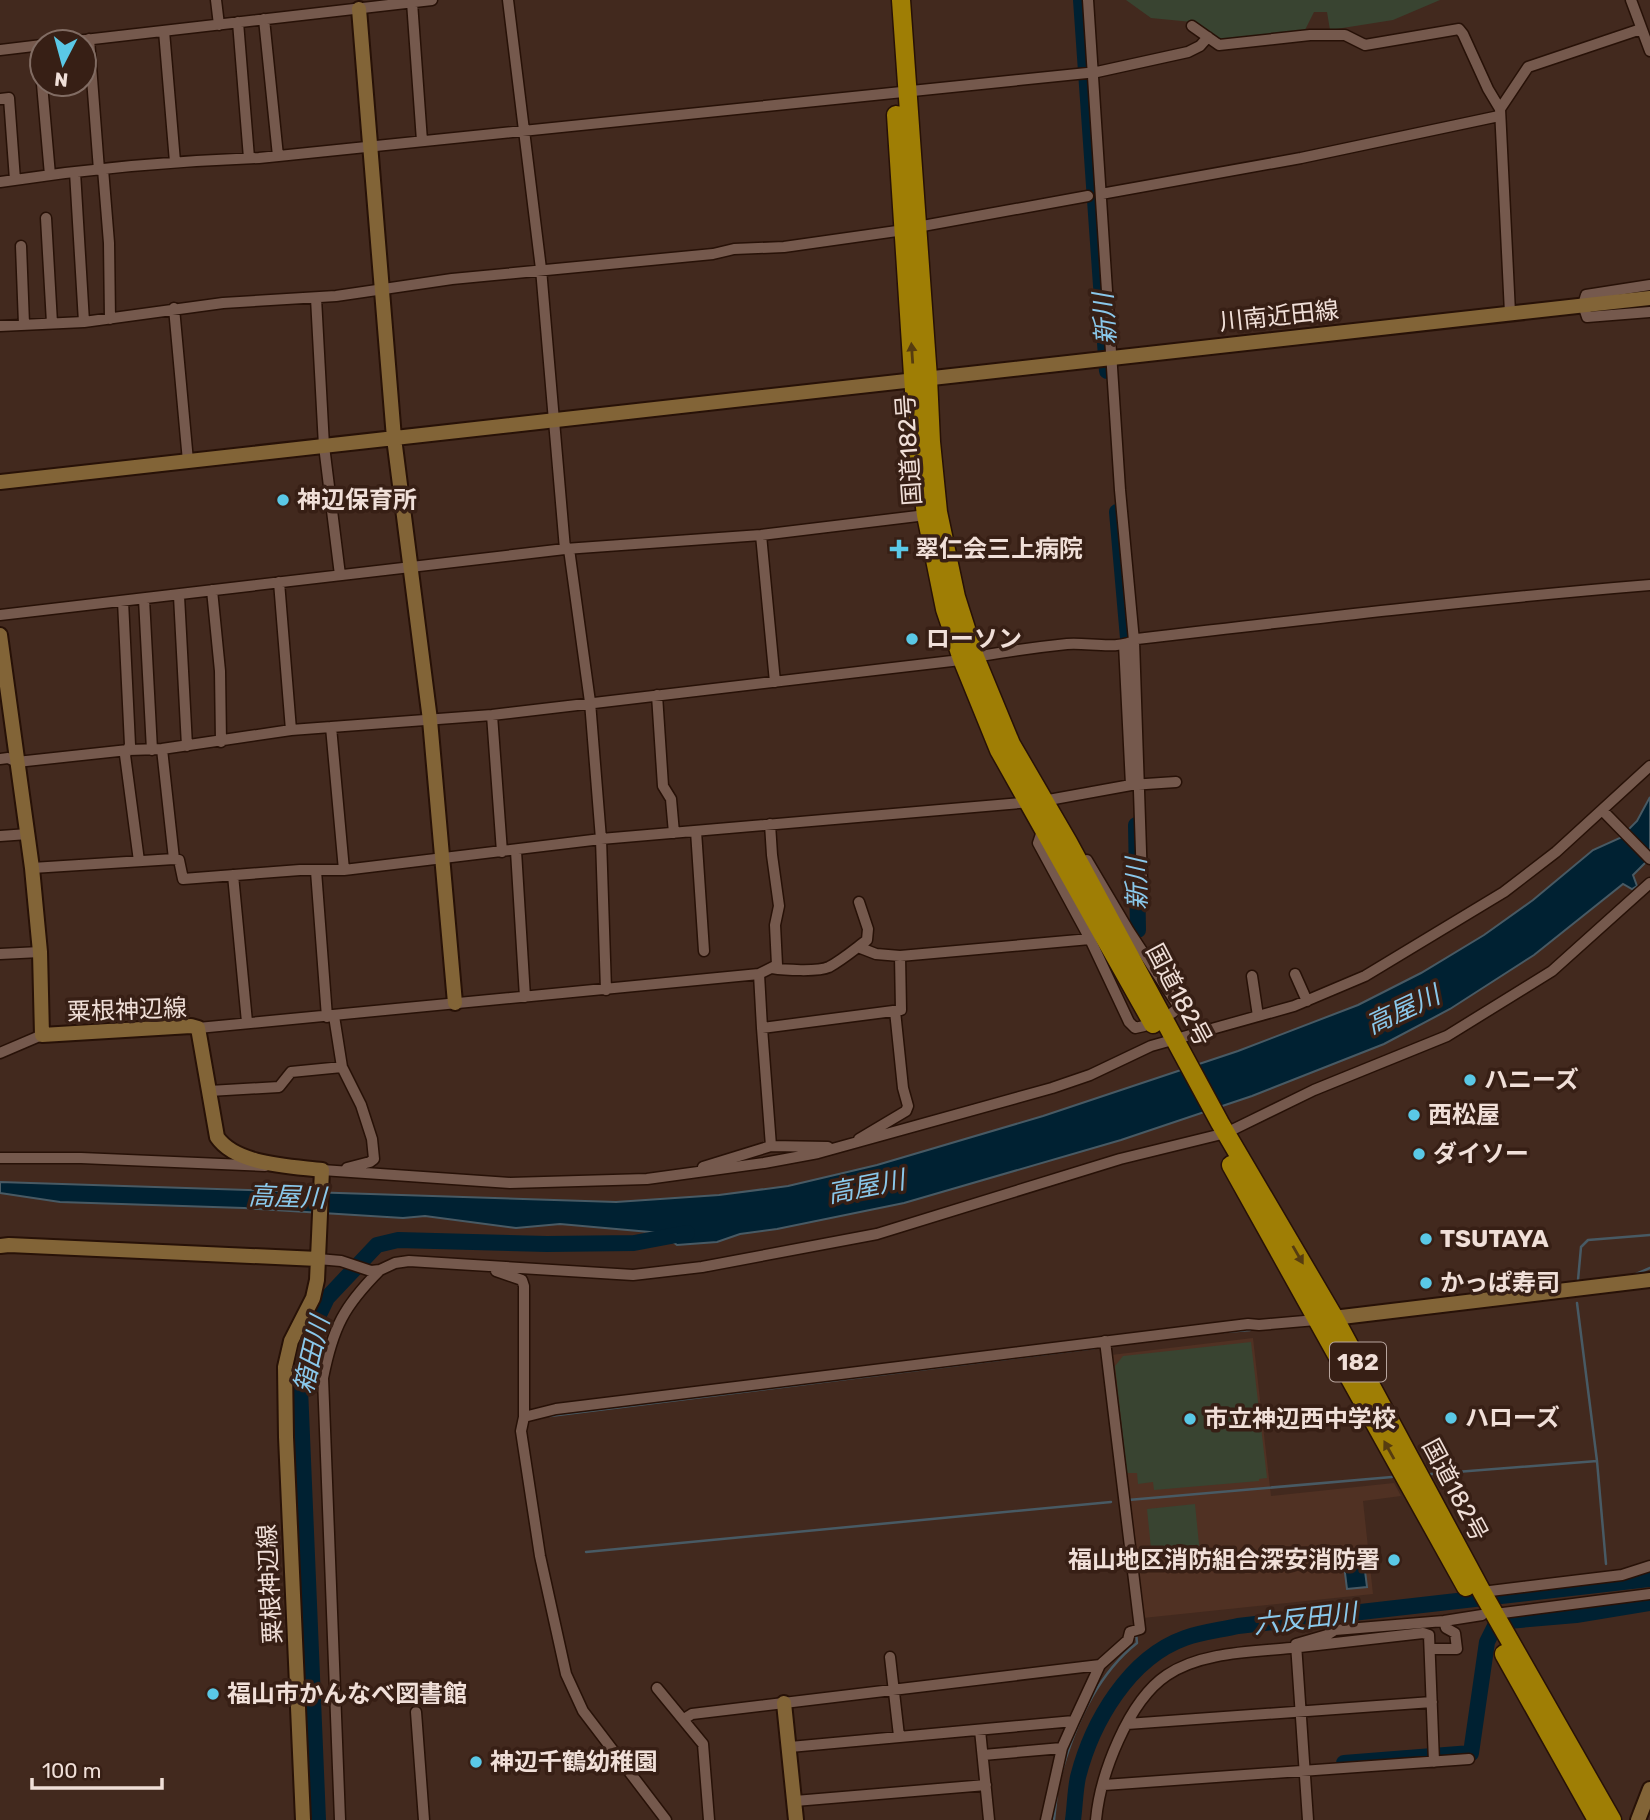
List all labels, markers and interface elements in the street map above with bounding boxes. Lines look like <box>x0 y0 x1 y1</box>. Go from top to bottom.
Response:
north arrow <box>28 28 98 98</box>
text: N <box>53 67 69 92</box>
water label: 新川 <box>1088 289 1122 346</box>
street label: 川南近田線 <box>1218 296 1340 336</box>
one-way arrow <box>906 342 917 364</box>
street label: 国道182号 <box>891 393 927 507</box>
place label: 神辺保育所 <box>297 486 417 514</box>
marker: 神辺保育所 <box>275 492 291 508</box>
place label: 翠仁会三上病院 <box>915 535 1083 563</box>
marker: 翠仁会三上病院 <box>889 539 909 559</box>
place label: ローソン <box>926 625 1022 653</box>
marker: ローソン <box>904 631 920 647</box>
water label: 新川 <box>1121 855 1153 910</box>
street label: 国道182号 <box>1140 939 1218 1051</box>
water label: 高屋川 <box>1361 978 1448 1041</box>
street label: 粟根神辺線 <box>67 994 187 1026</box>
place label: ハニーズ <box>1484 1066 1579 1094</box>
marker: ハニーズ <box>1462 1072 1478 1088</box>
place label: 西松屋 <box>1428 1101 1500 1129</box>
marker: 西松屋 <box>1406 1107 1422 1123</box>
place label: ダイソー <box>1433 1140 1529 1168</box>
marker: ダイソー <box>1411 1146 1427 1162</box>
water label: 高屋川 <box>825 1164 910 1210</box>
water label: 高屋川 <box>247 1180 330 1214</box>
place label: TSUTAYA <box>1440 1225 1549 1253</box>
marker: TSUTAYA <box>1418 1231 1434 1247</box>
one-way arrow <box>1291 1246 1304 1265</box>
place label: かっぱ寿司 <box>1440 1269 1560 1297</box>
marker: かっぱ寿司 <box>1418 1275 1434 1291</box>
water label: 箱田川 <box>288 1311 337 1396</box>
road number: 182 <box>1330 1343 1386 1382</box>
place label: ハローズ <box>1465 1404 1560 1432</box>
place label: 市立神辺西中学校 <box>1204 1405 1396 1433</box>
marker: ハローズ <box>1443 1410 1459 1426</box>
marker: 市立神辺西中学校 <box>1182 1411 1198 1427</box>
street label: 国道182号 <box>1416 1434 1494 1546</box>
one-way arrow <box>1383 1440 1395 1459</box>
street label: 粟根神辺線 <box>253 1523 287 1645</box>
place label: 福山地区消防組合深安消防署 <box>1068 1546 1380 1574</box>
marker: 福山地区消防組合深安消防署 <box>1386 1552 1402 1568</box>
water label: 六反田川 <box>1251 1597 1361 1641</box>
place label: 福山市かんなべ図書館 <box>227 1680 467 1708</box>
marker: 福山市かんなべ図書館 <box>205 1686 221 1702</box>
scale bar <box>32 1746 161 1790</box>
place label: 神辺千鶴幼稚園 <box>490 1748 658 1776</box>
marker: 神辺千鶴幼稚園 <box>468 1754 484 1770</box>
text: 100 m <box>42 1758 101 1783</box>

